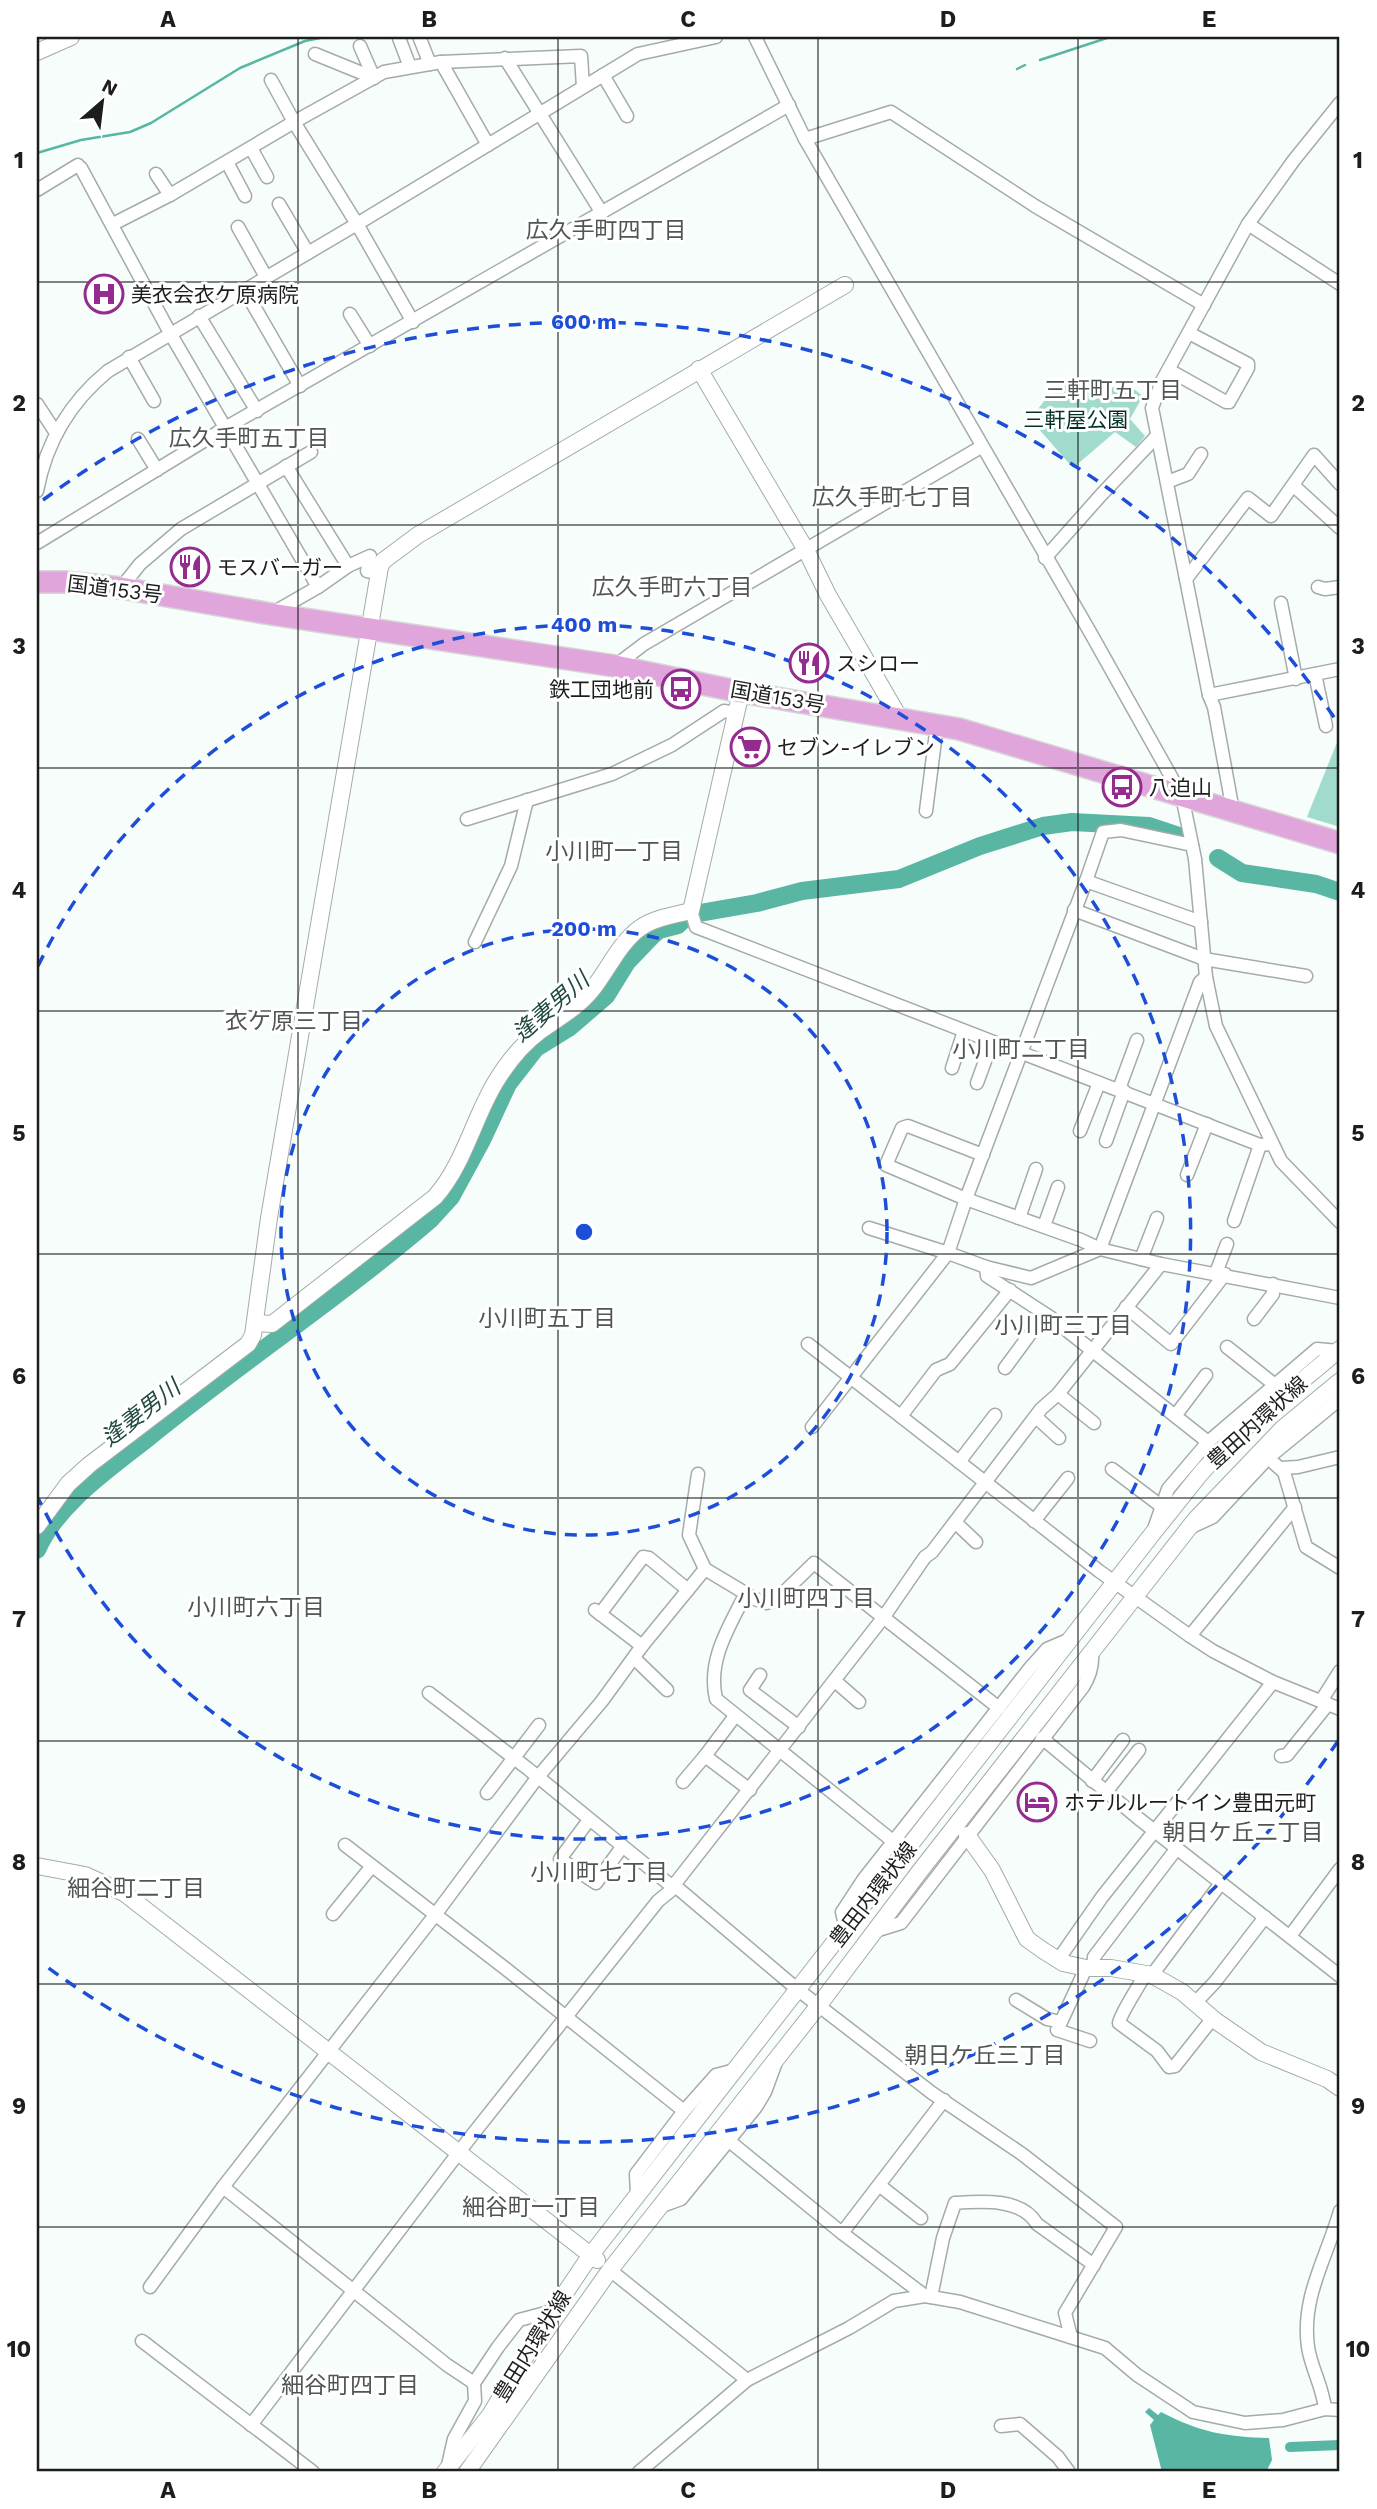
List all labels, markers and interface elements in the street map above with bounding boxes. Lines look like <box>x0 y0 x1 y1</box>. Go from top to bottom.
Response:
text: A <box>160 6 176 33</box>
text: B <box>421 6 437 33</box>
text: C <box>680 6 696 33</box>
text: D <box>940 6 956 33</box>
text: E <box>1202 6 1216 33</box>
north arrow <box>66 66 136 136</box>
text: N <box>98 74 121 101</box>
text: 1 <box>14 147 24 174</box>
text: 1 <box>1353 147 1363 174</box>
district label: 広久手町四丁目 <box>526 217 687 244</box>
hospital icon: 美衣会衣ケ原病院 <box>83 273 125 315</box>
place label: 美衣会衣ケ原病院 <box>131 282 299 307</box>
text: 600 m <box>551 309 617 334</box>
district label: 三軒町五丁目 <box>1044 377 1182 404</box>
text: 2 <box>12 390 26 417</box>
text: 2 <box>1351 390 1365 417</box>
park label: 三軒屋公園 <box>1024 407 1129 432</box>
district label: 広久手町五丁目 <box>169 425 330 452</box>
district label: 広久手町七丁目 <box>812 484 973 511</box>
restaurant icon: モスバーガー <box>169 546 211 588</box>
place label: モスバーガー <box>217 555 343 580</box>
street label: 国道153号 <box>66 571 164 607</box>
district label: 広久手町六丁目 <box>592 574 753 601</box>
text: 400 m <box>551 612 617 637</box>
text: 3 <box>12 633 26 660</box>
text: 3 <box>1351 633 1365 660</box>
restaurant icon: スシロー <box>788 642 830 684</box>
place label: スシロー <box>836 651 920 676</box>
bus stop icon: 鉄工団地前 <box>660 668 702 710</box>
street label: 国道153号 <box>729 676 827 718</box>
place label: 鉄工団地前 <box>549 677 654 702</box>
supermarket icon: セブン-イレブン <box>729 726 771 768</box>
place label: セブン-イレブン <box>777 735 935 760</box>
bus stop icon: 八迫山 <box>1101 766 1143 808</box>
place label: 八迫山 <box>1149 775 1212 800</box>
district label: 小川町一丁目 <box>545 838 683 865</box>
text: 4 <box>12 877 27 904</box>
text: 4 <box>1351 877 1366 904</box>
text: 200 m <box>551 916 617 941</box>
water label: 逢妻男川 <box>507 965 597 1047</box>
district label: 衣ケ原三丁目 <box>225 1008 363 1035</box>
district label: 小川町二丁目 <box>952 1036 1090 1063</box>
text: 5 <box>12 1120 26 1147</box>
text: 5 <box>1351 1120 1365 1147</box>
centre of rings <box>572 1220 596 1244</box>
district label: 小川町五丁目 <box>478 1305 616 1332</box>
district label: 小川町三丁目 <box>994 1312 1132 1339</box>
text: 6 <box>12 1363 26 1390</box>
text: 6 <box>1351 1363 1365 1390</box>
street label: 豊田内環状線 <box>1202 1371 1312 1473</box>
water label: 逢妻男川 <box>96 1372 188 1452</box>
district label: 小川町四丁目 <box>737 1585 875 1612</box>
district label: 小川町六丁目 <box>187 1594 325 1621</box>
text: 7 <box>12 1606 26 1633</box>
text: 7 <box>1351 1606 1365 1633</box>
hotel icon: ホテルルートイン豊田元町 <box>1016 1781 1058 1823</box>
place label: ホテルルートイン豊田元町 <box>1064 1790 1316 1815</box>
district label: 朝日ケ丘二丁目 <box>1163 1819 1324 1846</box>
street label: 豊田内環状線 <box>824 1837 922 1951</box>
text: 8 <box>12 1849 26 1876</box>
text: 8 <box>1351 1849 1365 1876</box>
district label: 小川町七丁目 <box>530 1859 668 1886</box>
district label: 細谷町二丁目 <box>67 1875 205 1902</box>
district label: 朝日ケ丘三丁目 <box>905 2042 1066 2069</box>
text: 9 <box>12 2093 26 2120</box>
text: 9 <box>1351 2093 1365 2120</box>
district label: 細谷町一丁目 <box>462 2194 600 2221</box>
street label: 豊田内環状線 <box>488 2286 576 2406</box>
text: 10 <box>7 2336 31 2363</box>
text: 10 <box>1346 2336 1370 2363</box>
district label: 細谷町四丁目 <box>281 2372 419 2399</box>
text: A <box>160 2477 176 2504</box>
text: B <box>421 2477 437 2504</box>
text: C <box>680 2477 696 2504</box>
text: D <box>940 2477 956 2504</box>
text: E <box>1202 2477 1216 2504</box>

